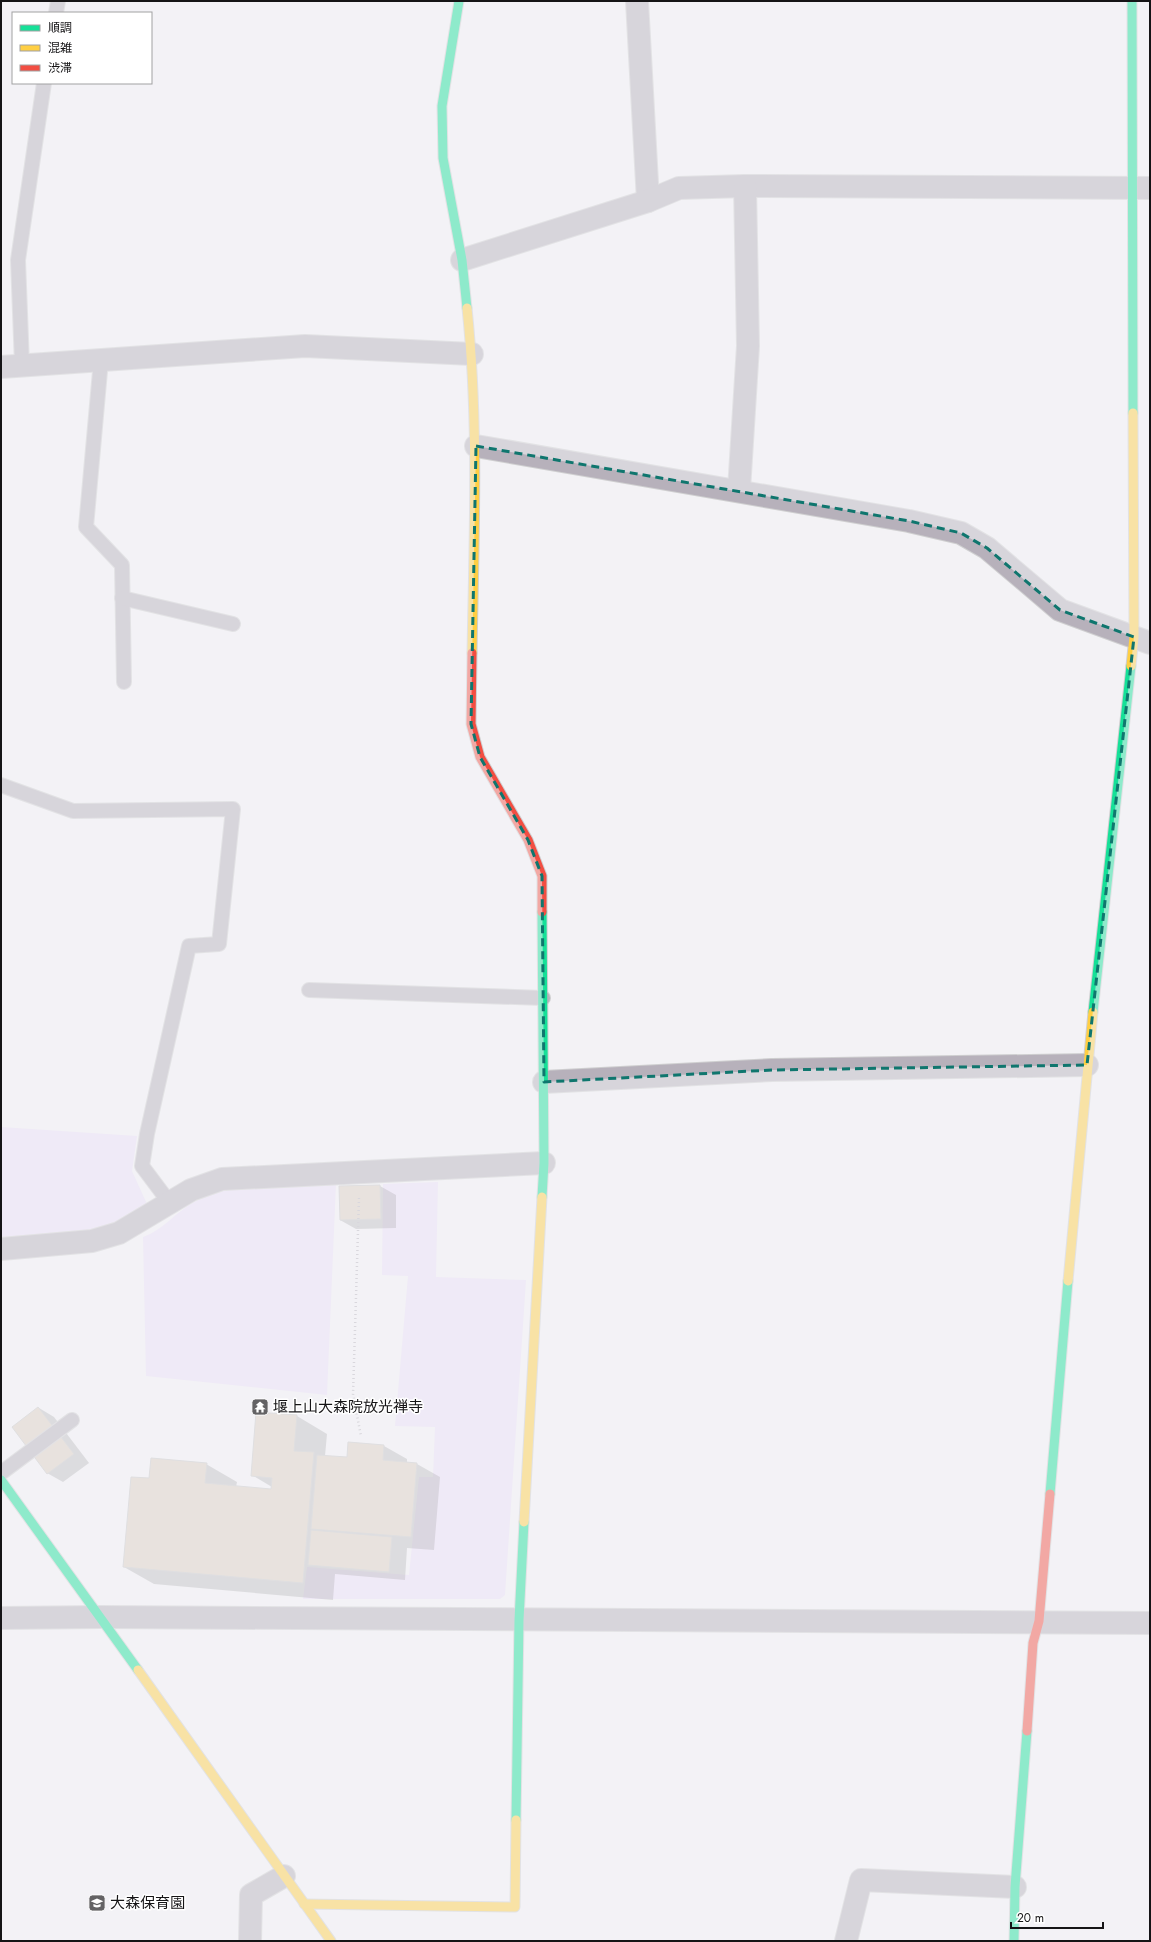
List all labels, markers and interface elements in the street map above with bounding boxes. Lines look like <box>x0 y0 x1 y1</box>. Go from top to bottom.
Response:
legend <box>12 12 152 84</box>
text: 順調 <box>48 19 72 37</box>
text: 混雑 <box>48 39 72 57</box>
text: 渋滞 <box>48 59 72 77</box>
place label: 堰上山大森院放光禅寺 <box>273 1396 423 1418</box>
temple icon: 堰上山大森院放光禅寺 <box>250 1397 270 1417</box>
place label: 大森保育園 <box>110 1892 185 1914</box>
school or university icon: 大森保育園 <box>87 1893 107 1913</box>
scale bar <box>1011 1904 1103 1930</box>
text: 20 m <box>1017 1909 1044 1927</box>

